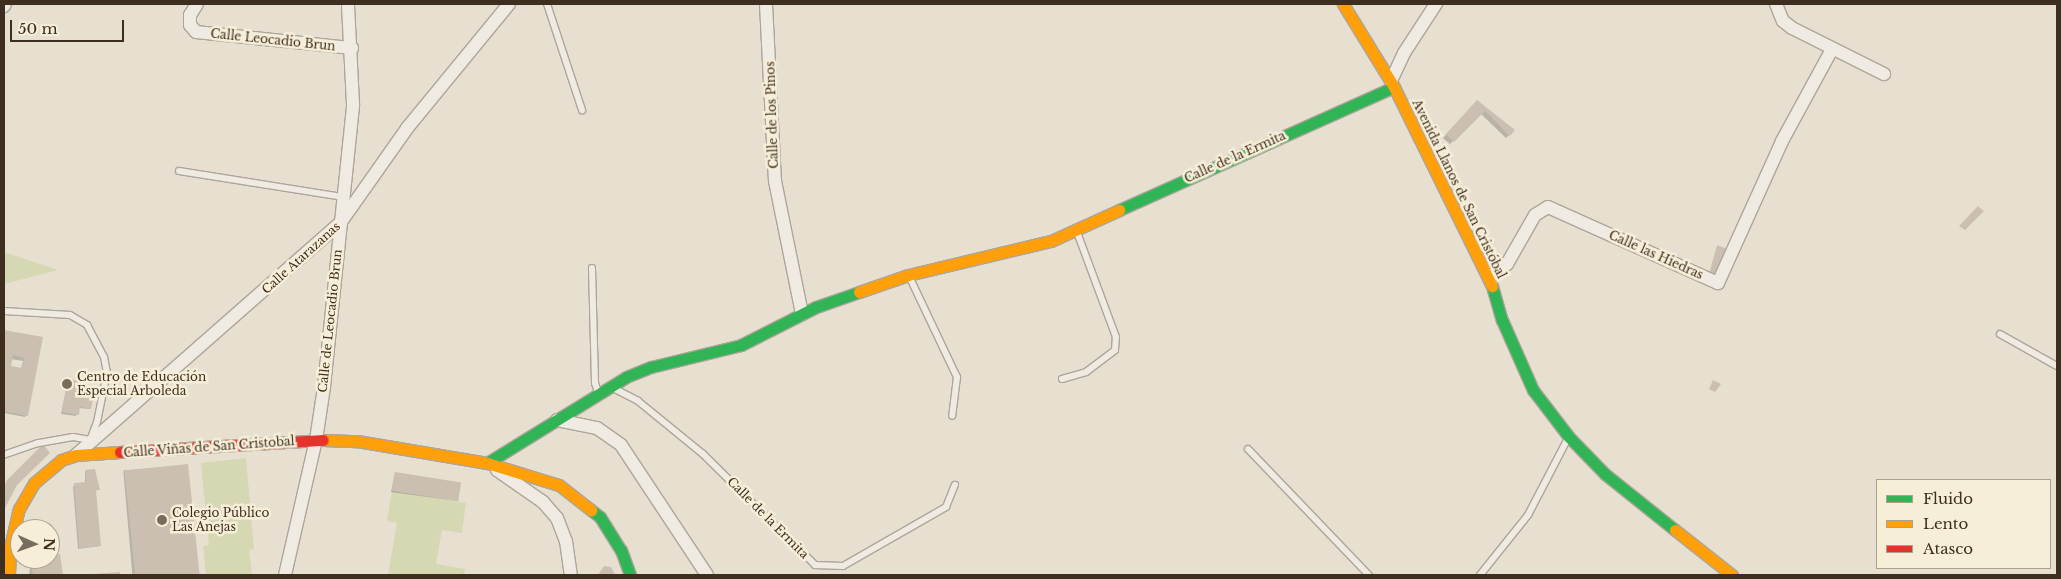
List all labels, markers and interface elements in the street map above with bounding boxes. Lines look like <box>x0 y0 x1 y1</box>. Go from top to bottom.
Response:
scale bar <box>12 10 126 42</box>
text: 50 m <box>18 19 58 38</box>
street label: Calle Leocadio Brun <box>210 26 336 54</box>
street label: Calle de los Pinos <box>763 61 781 169</box>
street label: Avenida Llanos de San Cristóbal <box>1409 97 1509 281</box>
street label: Calle de la Ermita <box>1182 128 1288 186</box>
street label: Calle Atarazanas <box>259 219 343 297</box>
street label: Calle las Hiedras <box>1607 228 1705 282</box>
street label: Calle de Leocadio Brun <box>315 249 345 393</box>
place label: Centro de Educación Especial Arboleda <box>77 370 206 398</box>
marker: Centro de Educación Especial Arboleda <box>61 378 73 390</box>
street label: Calle Viñas de San Cristobal <box>123 434 295 460</box>
street label: Calle de la Ermita <box>724 474 812 562</box>
legend <box>1876 479 2051 569</box>
text: Fluido <box>1923 489 1973 508</box>
place label: Colegio Público Las Anejas <box>172 506 269 534</box>
marker: Colegio Público Las Anejas <box>156 514 168 526</box>
text: Lento <box>1923 514 1968 533</box>
north arrow <box>10 519 60 569</box>
text: N <box>40 538 58 551</box>
text: Atasco <box>1923 539 1973 558</box>

